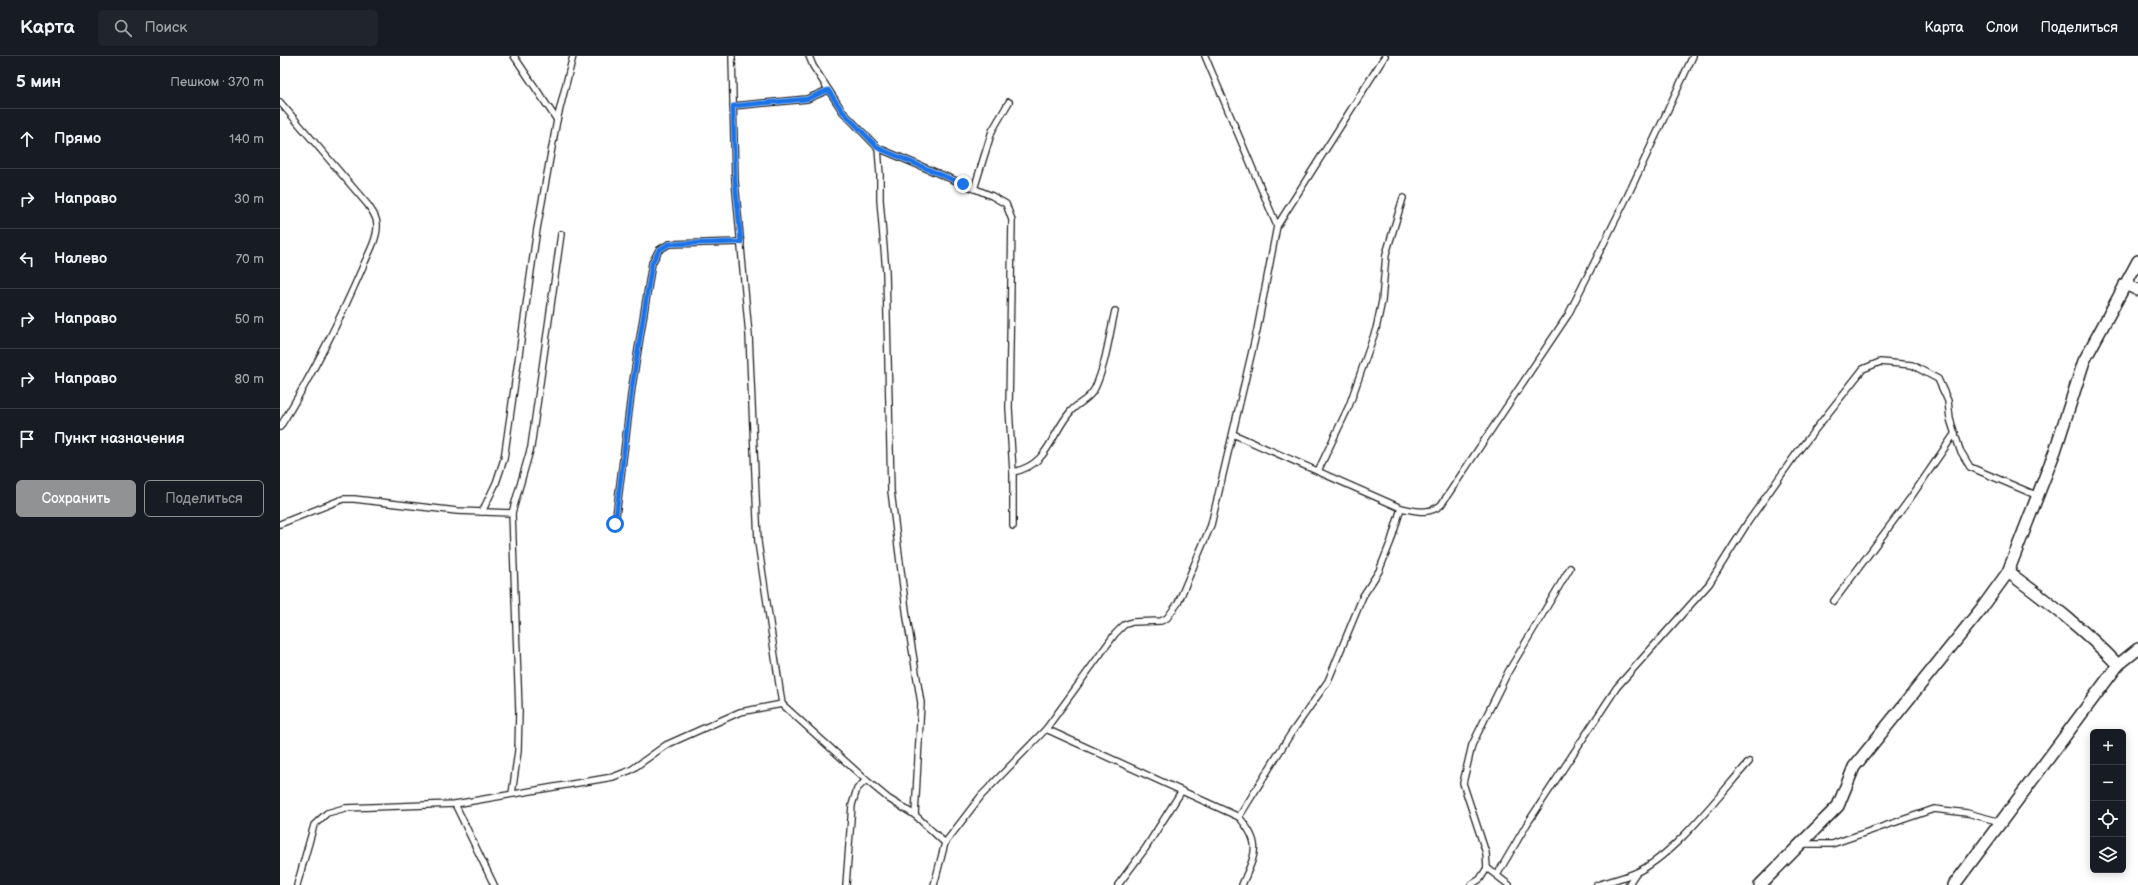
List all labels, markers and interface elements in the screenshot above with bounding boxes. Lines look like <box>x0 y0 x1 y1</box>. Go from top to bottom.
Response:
search box <box>98 10 378 46</box>
text: Карта <box>20 16 74 39</box>
icon: search <box>112 17 134 39</box>
text: Поиск <box>144 18 187 37</box>
text: Карта <box>1924 19 1964 36</box>
text: Слои <box>1986 19 2018 36</box>
text: Поделиться <box>2040 19 2118 36</box>
text: 5 мин <box>16 72 61 92</box>
text: Пешком · 370 m <box>170 74 264 90</box>
icon: ahead <box>16 128 38 150</box>
text: Прямо <box>54 129 101 148</box>
text: 140 m <box>229 131 264 147</box>
route end <box>954 175 972 193</box>
icon: right <box>16 188 38 210</box>
text: Направо <box>54 189 117 208</box>
text: 30 m <box>234 191 264 207</box>
icon: left <box>16 248 38 270</box>
text: Налево <box>54 249 107 268</box>
text: 70 m <box>236 251 264 267</box>
icon: right <box>16 308 38 330</box>
text: Направо <box>54 309 117 328</box>
text: 50 m <box>235 311 264 327</box>
icon: right <box>16 368 38 390</box>
text: Направо <box>54 369 117 388</box>
text: 80 m <box>235 371 264 387</box>
icon: arrive <box>16 428 38 450</box>
text: Пункт назначения <box>54 429 185 448</box>
button: Сохранить <box>16 480 136 517</box>
button: Поделиться <box>144 480 264 517</box>
route start <box>606 515 624 533</box>
map controls <box>2090 729 2126 873</box>
button: + <box>2090 729 2126 765</box>
button: − <box>2090 765 2126 801</box>
button: locate <box>2090 801 2126 837</box>
button: layers <box>2090 837 2126 873</box>

